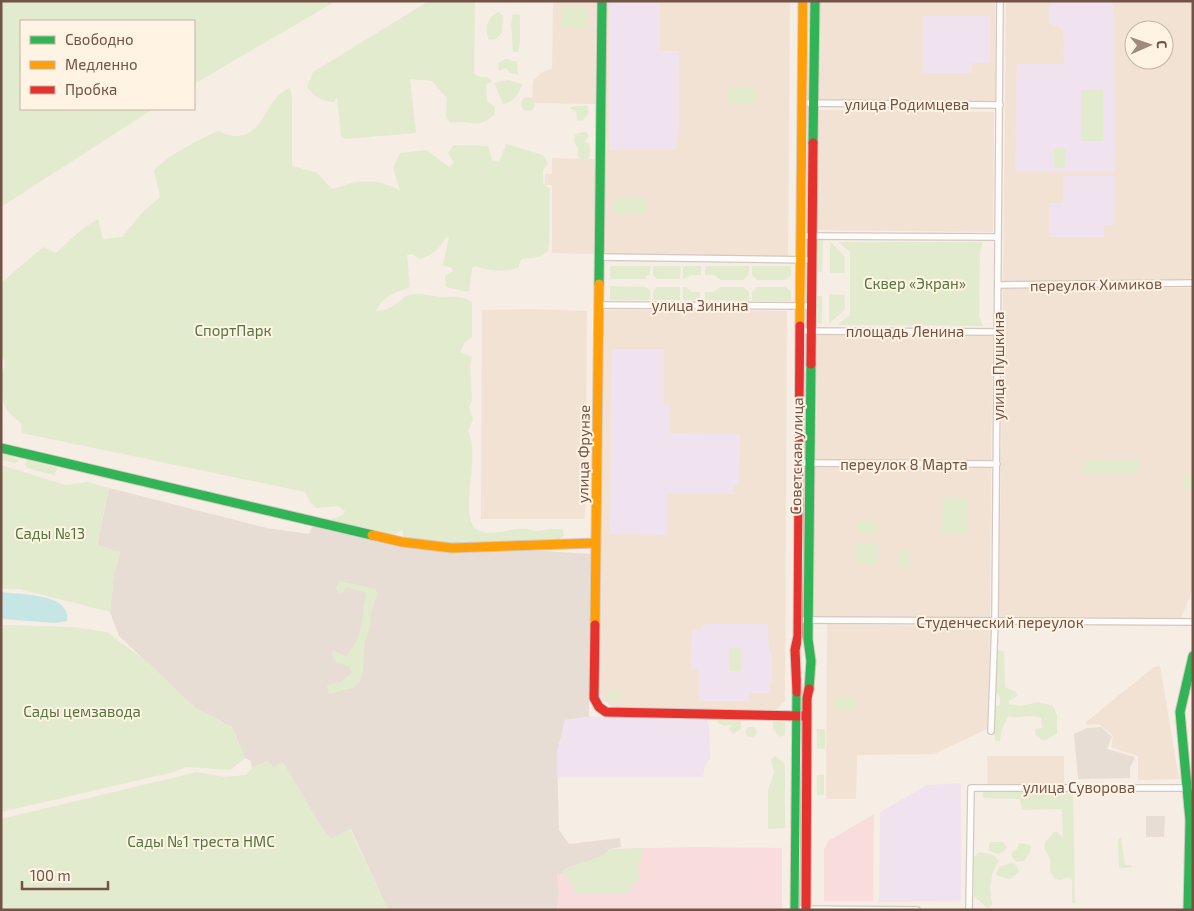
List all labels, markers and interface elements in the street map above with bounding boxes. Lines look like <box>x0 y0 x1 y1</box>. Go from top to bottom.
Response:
legend <box>20 20 195 110</box>
north arrow <box>1124 20 1174 70</box>
text: Свободно <box>65 30 134 48</box>
text: С <box>1154 40 1171 49</box>
text: Медленно <box>65 55 138 73</box>
text: Пробка <box>65 80 117 98</box>
street label: улица Родимцева <box>845 95 969 114</box>
park label: Сквер «Экран» <box>864 274 966 292</box>
street label: переулок Химиков <box>1030 274 1162 295</box>
street label: улица Зинина <box>652 296 748 315</box>
street label: улица Пушкина <box>989 311 1008 421</box>
park label: СпортПарк <box>195 321 271 339</box>
street label: площадь Ленина <box>846 322 964 340</box>
street label: Советская улица <box>786 397 807 515</box>
street label: улица Фрунзе <box>573 405 594 503</box>
street label: переулок 8 Марта <box>840 455 968 474</box>
park label: Сады №13 <box>15 524 85 542</box>
street label: Студенческий переулок <box>916 613 1084 632</box>
park label: Сады цемзавода <box>23 702 141 720</box>
street label: улица Суворова <box>1023 778 1135 797</box>
park label: Сады №1 треста НМС <box>127 832 275 850</box>
scale bar <box>22 858 109 890</box>
text: 100 m <box>30 866 71 884</box>

